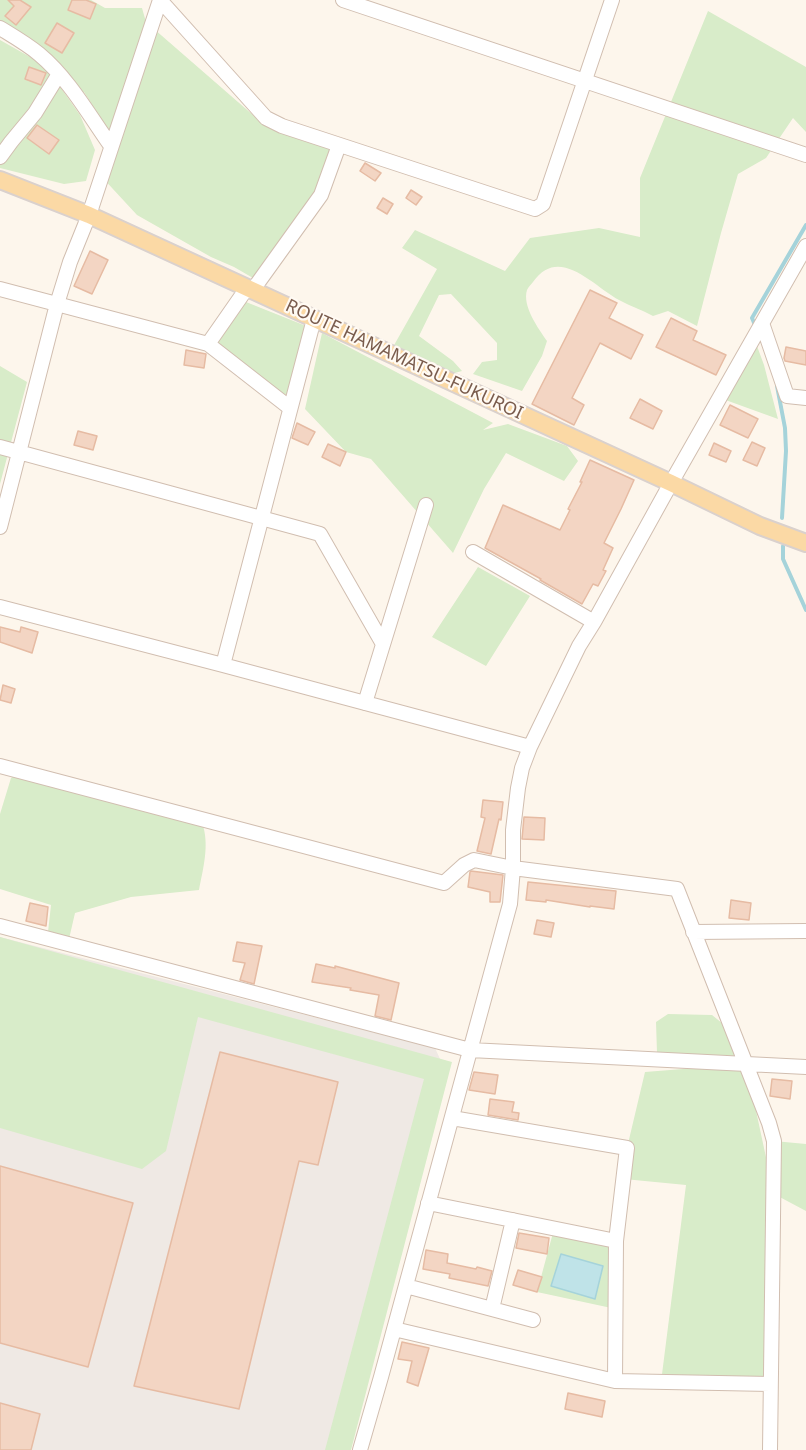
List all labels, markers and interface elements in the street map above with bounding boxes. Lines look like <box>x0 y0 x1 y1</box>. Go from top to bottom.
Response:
street label: ROUTE HAMAMATSU-FUKUROI <box>282 295 526 425</box>

